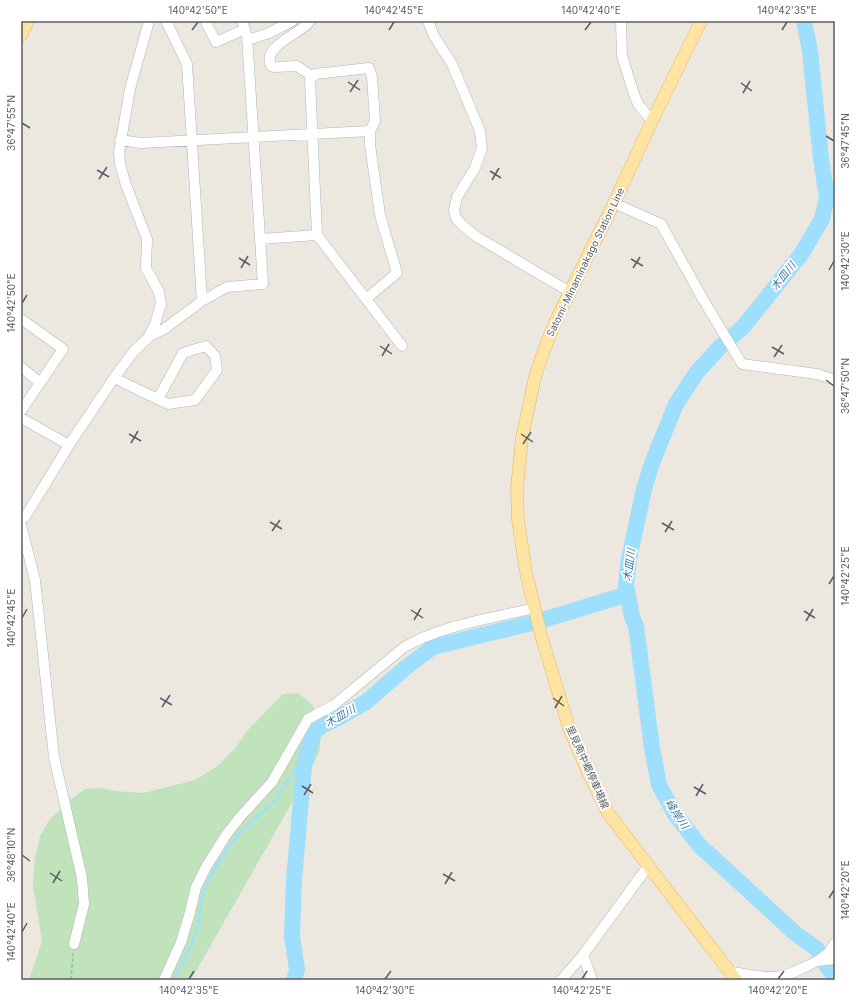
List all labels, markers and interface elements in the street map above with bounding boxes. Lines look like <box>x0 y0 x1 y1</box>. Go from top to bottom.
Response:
text: 140°42'50"E <box>168 4 228 16</box>
text: 140°42'45"E <box>364 4 424 16</box>
text: 140°42'40"E <box>561 4 621 16</box>
text: 140°42'35"E <box>757 4 817 16</box>
text: 36°47'55"N <box>5 95 17 151</box>
text: 36°47'45"N <box>839 113 851 169</box>
street label: Satomi-Minaminakago Station Line <box>544 185 626 338</box>
text: 140°42'30"E <box>839 231 851 291</box>
water label: 木皿川 <box>767 258 799 293</box>
text: 140°42'50"E <box>5 273 17 333</box>
text: 36°47'50"N <box>839 358 851 414</box>
text: 140°42'25"E <box>839 546 851 606</box>
water label: 木皿川 <box>620 547 638 582</box>
text: 140°42'45"E <box>5 588 17 648</box>
water label: 木皿川 <box>322 701 359 730</box>
street label: 里見南中郷停車場線 <box>564 723 612 811</box>
water label: 峰岸川 <box>662 796 693 832</box>
text: 36°48'10"N <box>5 828 17 882</box>
text: 140°42'20"E <box>839 860 851 920</box>
text: 140°42'40"E <box>5 902 17 962</box>
text: 140°42'35"E <box>159 984 219 996</box>
text: 140°42'30"E <box>355 984 415 996</box>
text: 140°42'25"E <box>552 984 612 996</box>
text: 140°42'20"E <box>748 984 808 996</box>

